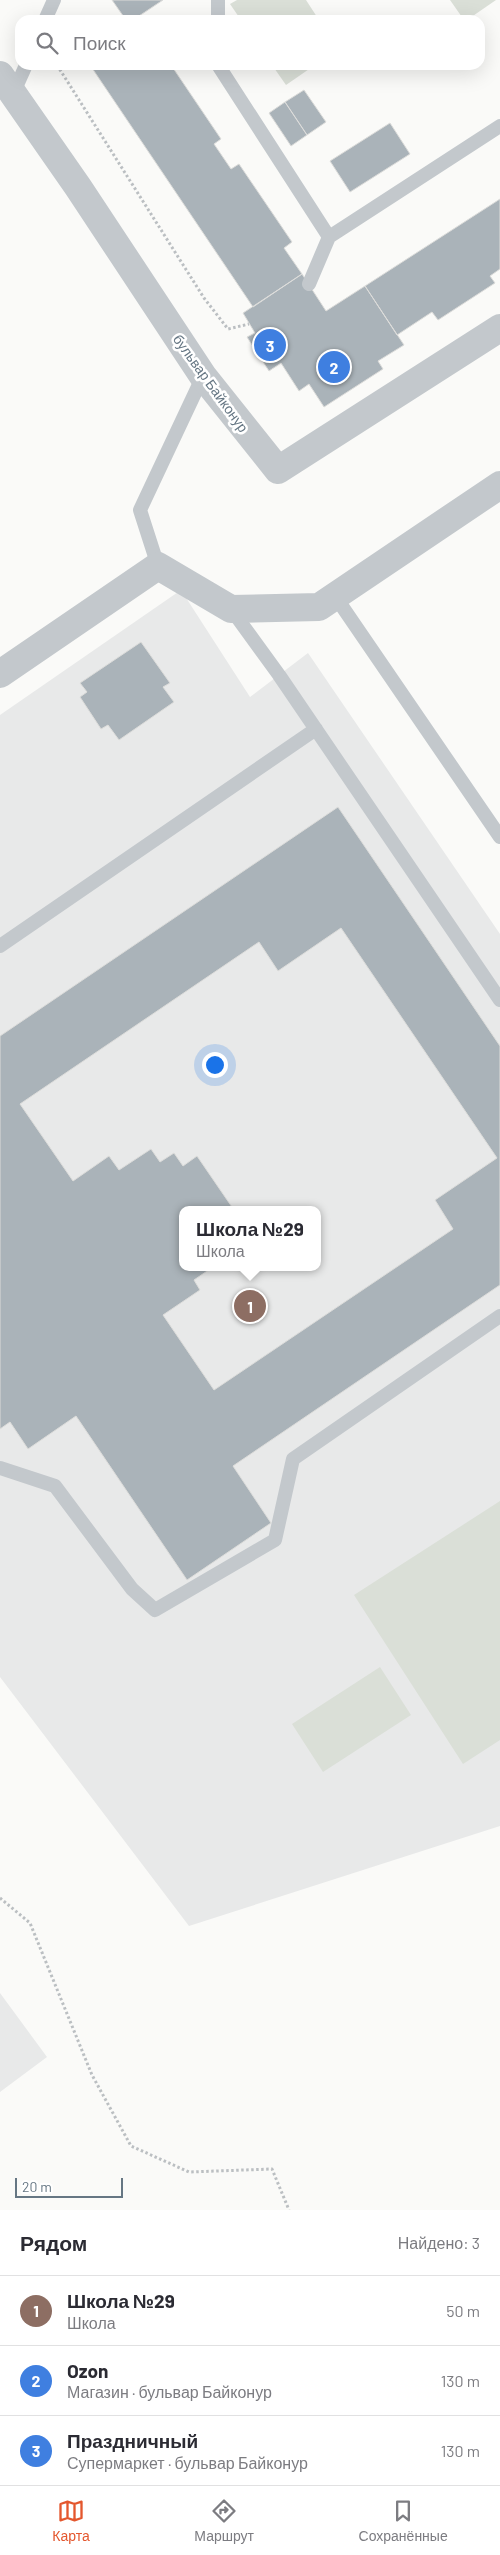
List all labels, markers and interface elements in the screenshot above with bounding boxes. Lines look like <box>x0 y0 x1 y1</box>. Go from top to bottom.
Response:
search box <box>15 15 485 70</box>
icon: search <box>33 29 61 57</box>
text: Поиск <box>73 31 126 54</box>
pin: 3 <box>254 326 286 364</box>
street label: бульвар Байконур <box>170 331 252 435</box>
pin: 2 <box>318 348 350 386</box>
your location <box>202 1052 228 1078</box>
popup <box>179 1206 321 1271</box>
text: Школа №29 <box>196 1217 304 1240</box>
text: Школа <box>196 1241 245 1260</box>
pin: 1 <box>234 1287 266 1325</box>
scale bar <box>15 2175 122 2198</box>
text: 20 m <box>22 2178 52 2195</box>
text: Рядом <box>20 2230 87 2255</box>
text: Найдено: 3 <box>398 2233 480 2252</box>
text: Школа №29 <box>67 2289 175 2312</box>
text: 1 <box>33 2301 39 2320</box>
text: 50 m <box>446 2301 480 2320</box>
text: Школа <box>67 2313 116 2332</box>
text: Ozon <box>67 2359 109 2382</box>
text: 2 <box>32 2371 40 2390</box>
text: 130 m <box>441 2371 480 2390</box>
text: Магазин · бульвар Байконур <box>67 2382 272 2401</box>
text: Праздничный <box>67 2429 198 2452</box>
text: 3 <box>32 2441 40 2460</box>
text: 130 m <box>441 2441 480 2460</box>
text: Супермаркет · бульвар Байконур <box>67 2453 308 2472</box>
tab: Карта <box>52 2497 90 2544</box>
tab: Маршрут <box>194 2497 254 2544</box>
tab: Сохранённые <box>359 2497 448 2544</box>

